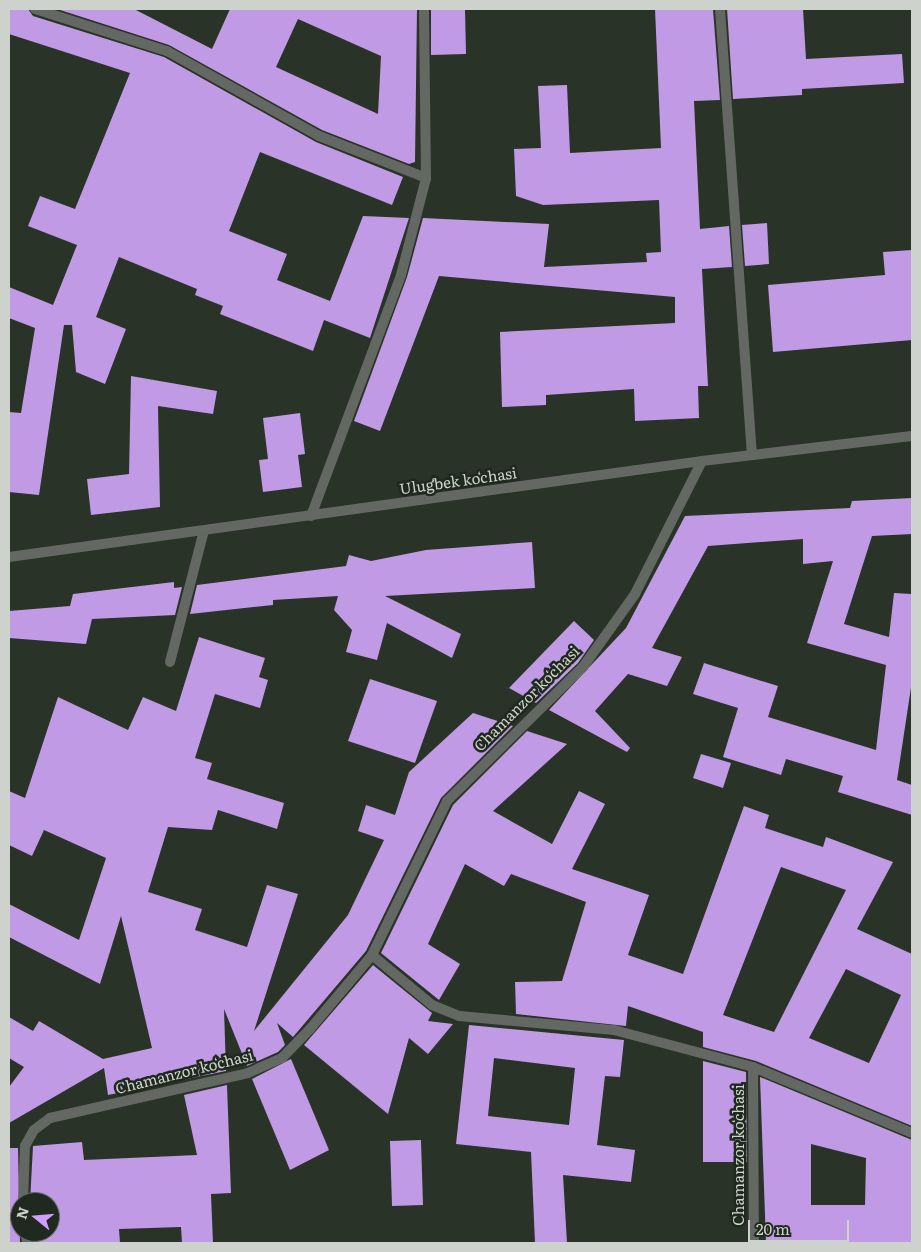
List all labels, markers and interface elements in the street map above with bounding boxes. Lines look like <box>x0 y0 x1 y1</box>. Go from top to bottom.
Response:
street label: Ulugʻbek koʻchasi <box>398 463 518 497</box>
street label: Chamanzor koʻchasi <box>470 642 582 754</box>
street label: Chamanzor koʻchasi <box>113 1045 255 1097</box>
street label: Chamanzor koʻchasi <box>729 1084 747 1226</box>
north arrow <box>10 1192 60 1242</box>
text: N <box>10 1204 33 1221</box>
scale bar <box>751 1210 852 1242</box>
text: 20 m <box>756 1217 790 1240</box>

